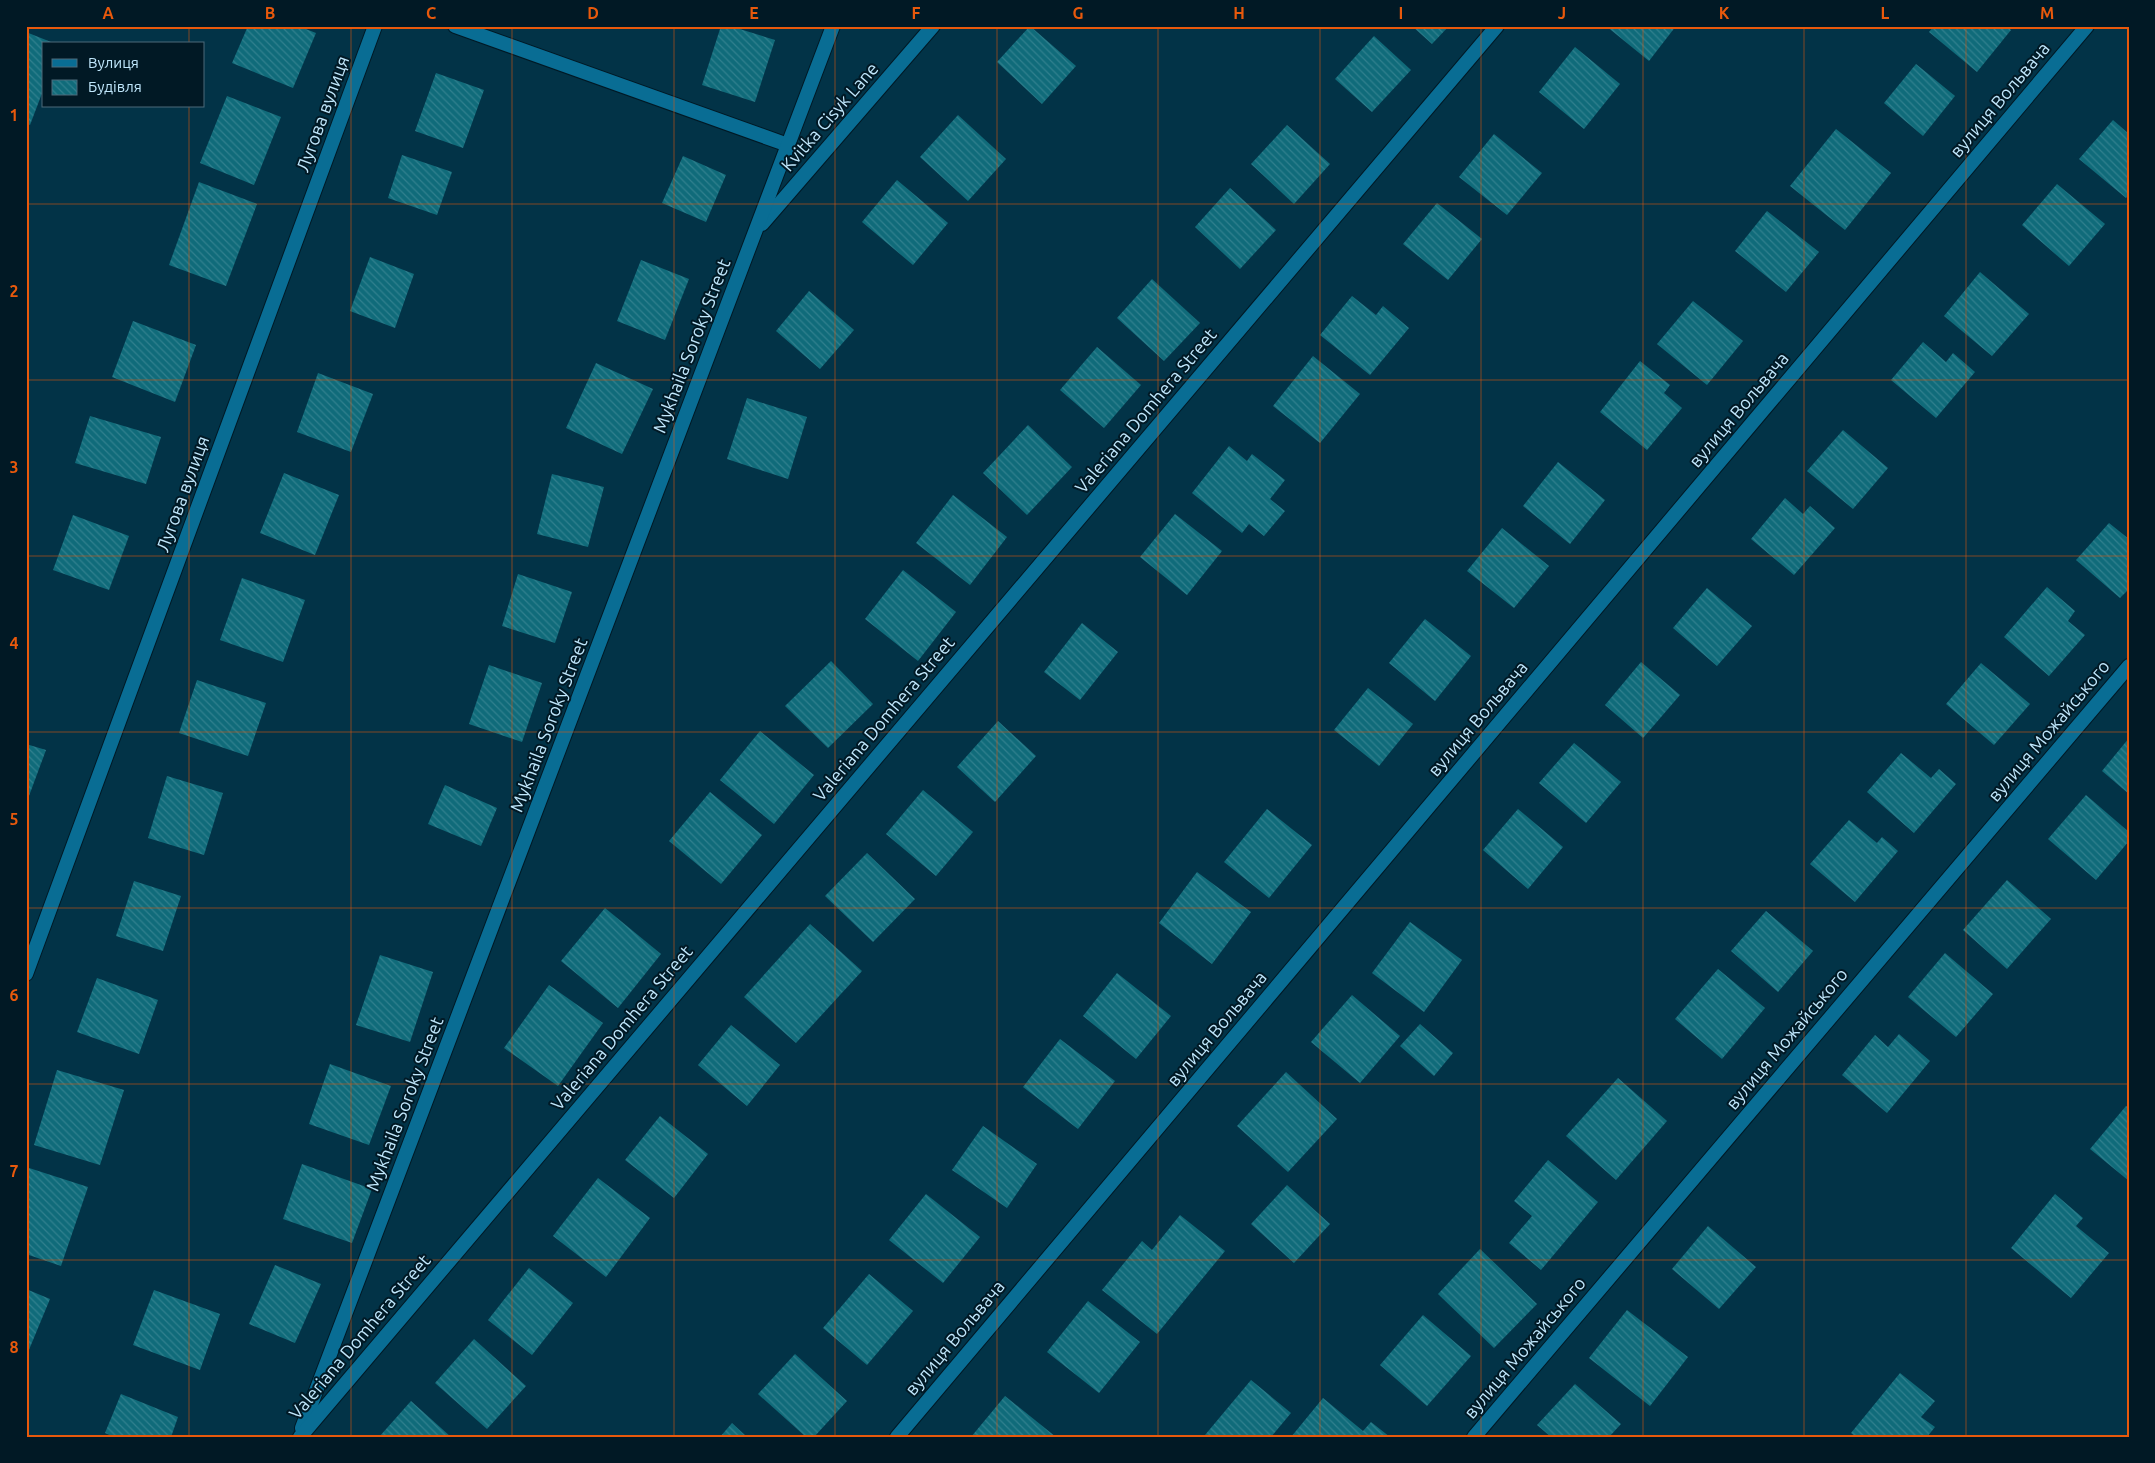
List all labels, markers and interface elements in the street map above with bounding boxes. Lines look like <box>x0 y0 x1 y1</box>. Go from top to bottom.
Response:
text: A <box>102 4 114 22</box>
text: B <box>265 4 275 22</box>
text: C <box>426 4 436 22</box>
text: D <box>587 4 599 22</box>
text: E <box>749 4 759 22</box>
text: F <box>912 4 921 22</box>
text: G <box>1072 4 1084 22</box>
text: H <box>1233 4 1245 22</box>
text: I <box>1399 4 1403 22</box>
text: J <box>1558 4 1566 22</box>
text: K <box>1719 4 1730 22</box>
text: L <box>1881 4 1890 22</box>
text: M <box>2040 4 2054 22</box>
street label: вулиця Вольвача <box>1945 38 2053 161</box>
legend <box>42 42 205 108</box>
street label: Лугова вулиця <box>292 53 352 174</box>
text: Вулиця <box>88 54 139 71</box>
street label: Kvitka Cisyk Lane <box>777 58 882 175</box>
text: Будівля <box>88 78 142 95</box>
text: 1 <box>9 106 19 124</box>
street label: Mykhaila Soroky Street <box>649 256 734 436</box>
text: 2 <box>9 282 19 300</box>
street label: Valeriana Domhera Street <box>1071 324 1220 497</box>
street label: вулиця Вольвача <box>1684 348 1792 471</box>
street label: Лугова вулиця <box>152 433 212 554</box>
text: 3 <box>9 458 19 476</box>
street label: Valeriana Domhera Street <box>809 632 958 805</box>
text: 4 <box>9 634 19 652</box>
street label: Mykhaila Soroky Street <box>506 635 591 815</box>
street label: вулиця Можайського <box>1983 656 2113 805</box>
street label: вулиця Вольвача <box>1423 657 1531 780</box>
text: 5 <box>9 810 19 828</box>
street label: Valeriana Domhera Street <box>547 941 696 1114</box>
street label: вулиця Можайського <box>1721 964 1851 1113</box>
street label: вулиця Вольвача <box>1162 967 1270 1090</box>
text: 6 <box>9 986 19 1004</box>
street label: Mykhaila Soroky Street <box>362 1014 447 1194</box>
text: 7 <box>9 1162 19 1180</box>
street label: Valeriana Domhera Street <box>285 1250 434 1423</box>
street label: вулиця Можайського <box>1459 1273 1589 1422</box>
street label: вулиця Вольвача <box>900 1276 1008 1399</box>
text: 8 <box>9 1338 19 1356</box>

